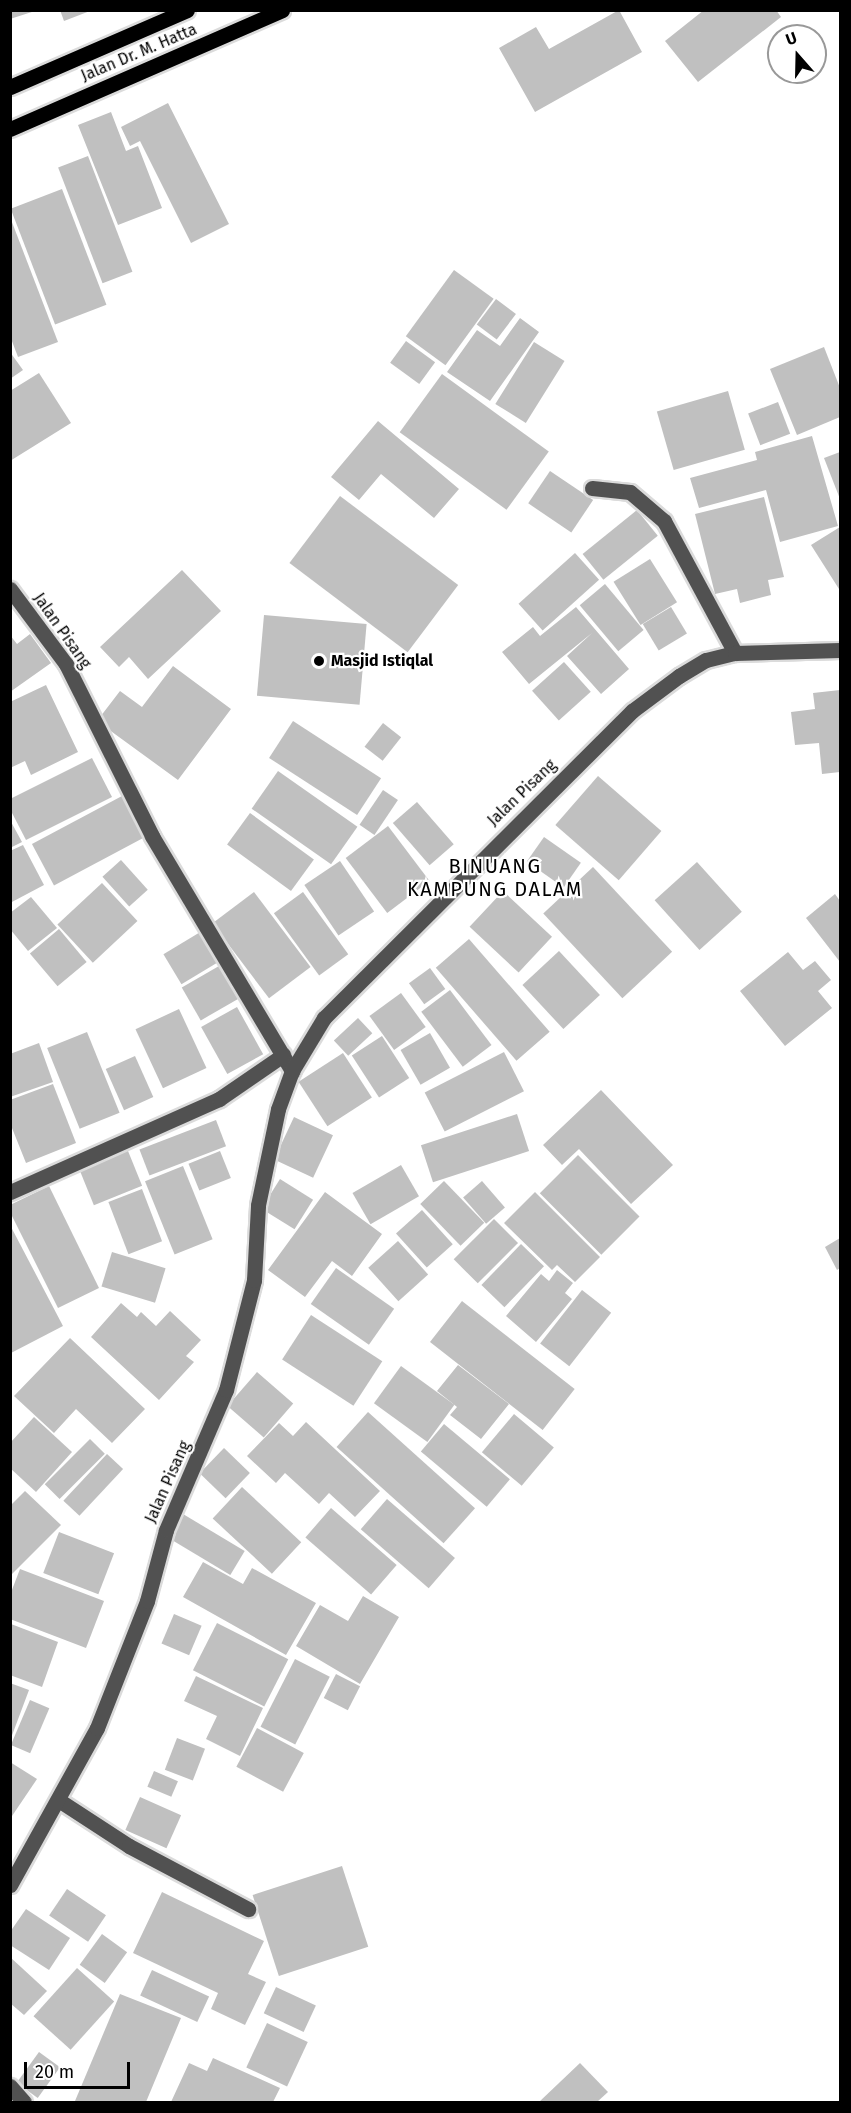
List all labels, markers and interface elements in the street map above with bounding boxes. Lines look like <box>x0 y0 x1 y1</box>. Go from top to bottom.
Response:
street label: Jalan Dr. M. Hatta <box>78 20 200 86</box>
north arrow <box>767 24 827 84</box>
text: U <box>783 28 799 49</box>
street label: Jalan Pisang <box>29 590 95 672</box>
place label: Masjid Istiqlal <box>331 651 433 671</box>
marker: Masjid Istiqlal <box>312 654 326 668</box>
street label: Jalan Pisang <box>484 756 560 830</box>
district label: BINUANG KAMPUNG DALAM <box>407 855 583 902</box>
street label: Jalan Pisang <box>141 1438 195 1526</box>
scale bar <box>27 2050 134 2088</box>
text: 20 m <box>35 2061 74 2083</box>

